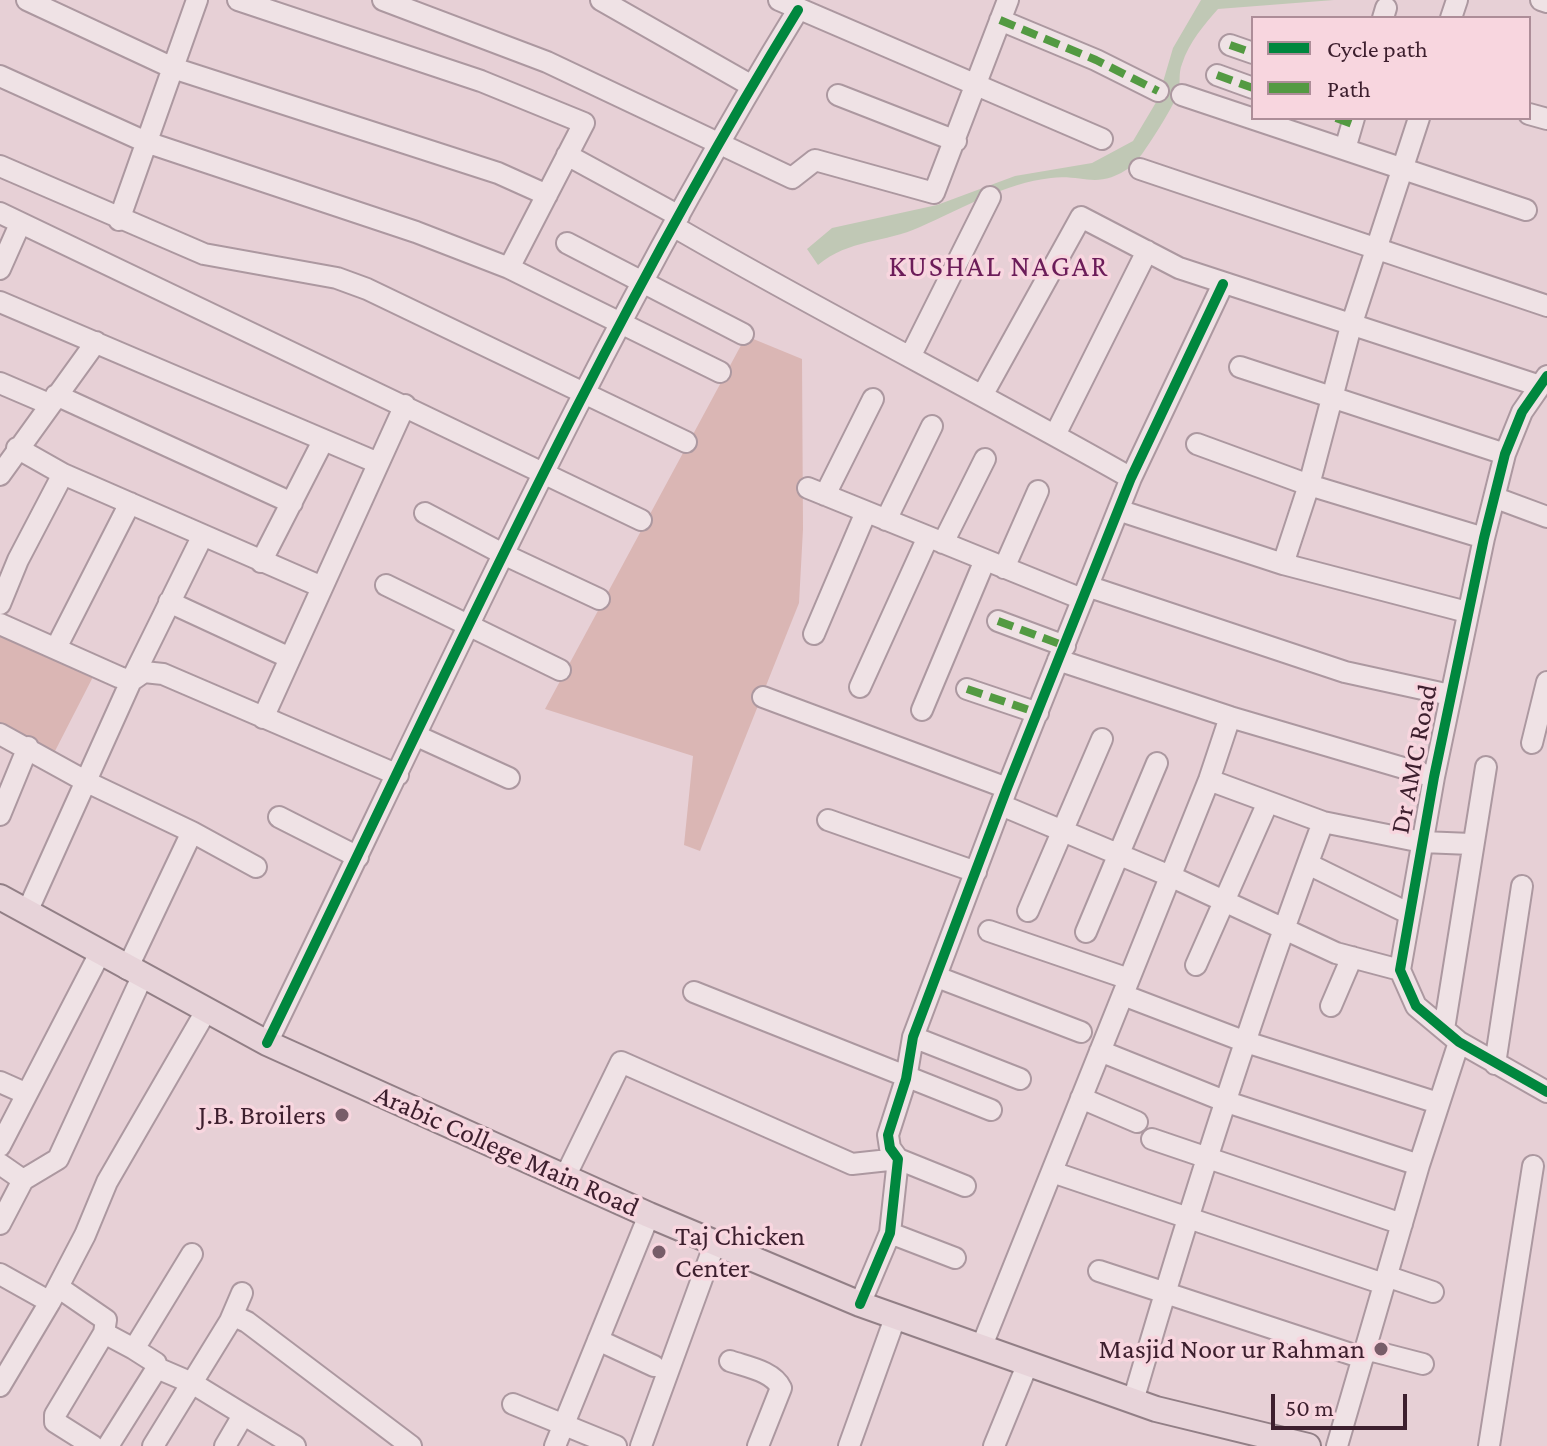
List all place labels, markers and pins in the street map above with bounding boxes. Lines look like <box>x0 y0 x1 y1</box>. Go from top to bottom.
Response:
place label: J.B. Broilers <box>198 1098 326 1132</box>
marker: J.B. Broilers <box>333 1106 351 1124</box>
place label: Taj Chicken Center <box>675 1219 805 1285</box>
marker: Taj Chicken Center <box>650 1243 668 1261</box>
place label: Masjid Noor ur Rahman <box>1098 1332 1365 1366</box>
marker: Masjid Noor ur Rahman <box>1372 1340 1390 1358</box>

